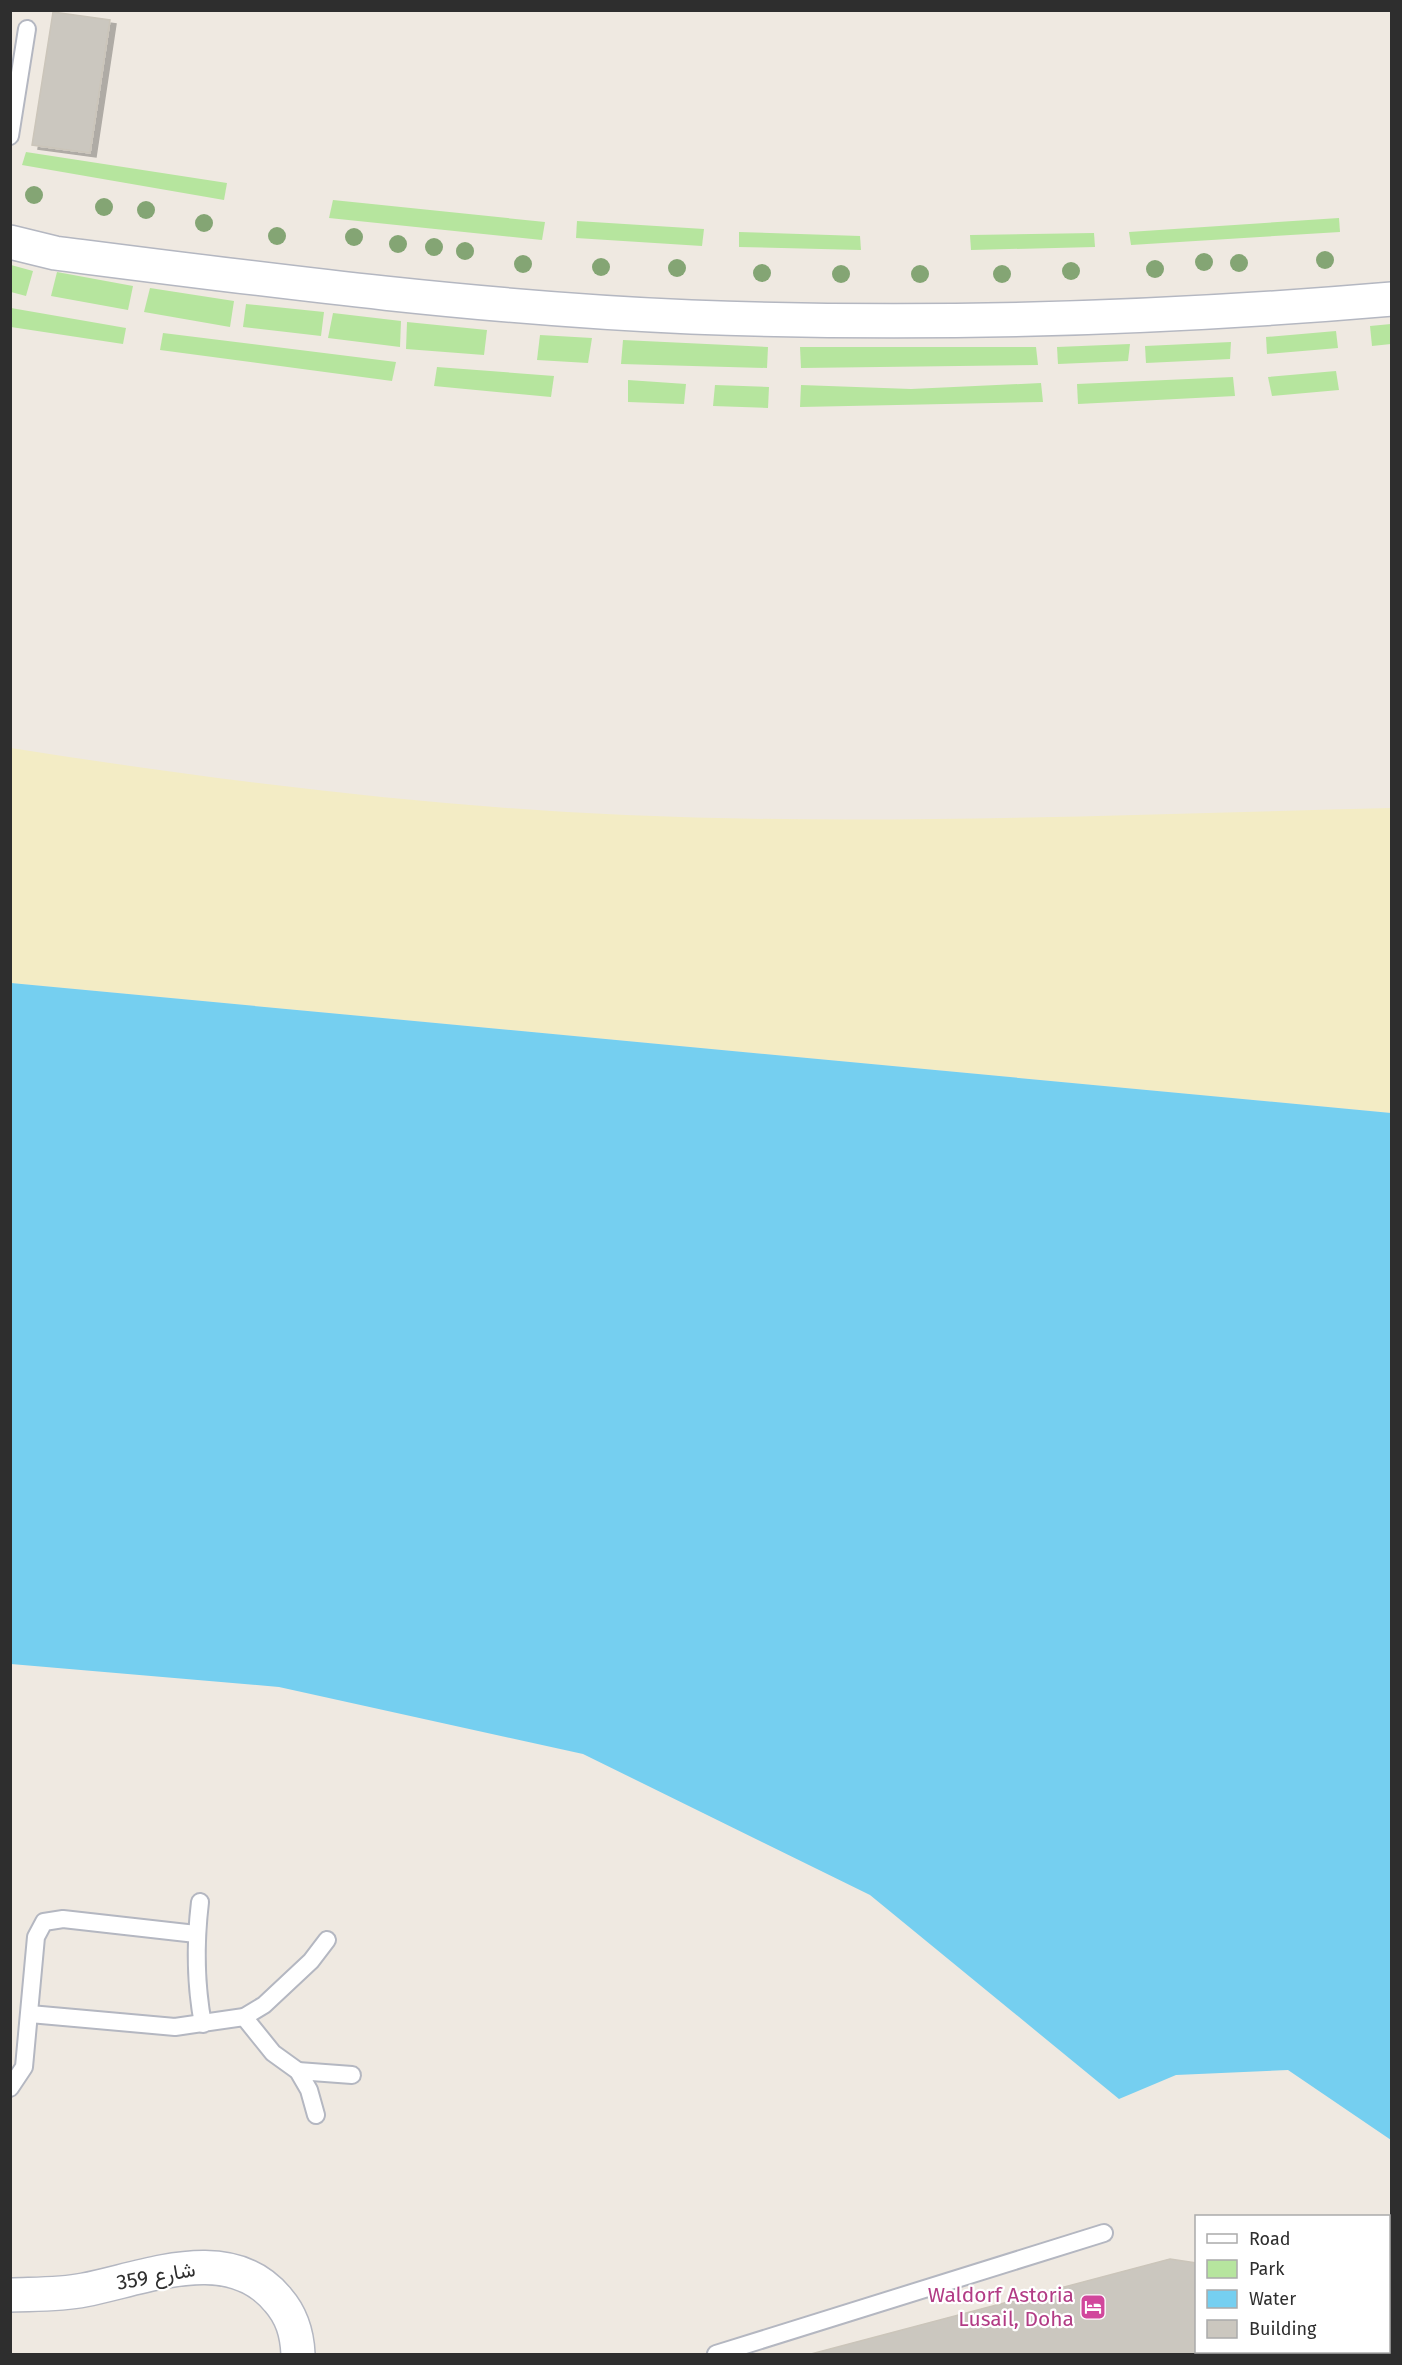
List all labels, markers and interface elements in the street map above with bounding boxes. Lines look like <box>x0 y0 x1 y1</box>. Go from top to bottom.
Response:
legend <box>1195 2215 1390 2353</box>
text: Road <box>1249 2228 1291 2250</box>
street label: شارع 359 <box>115 2256 198 2297</box>
text: Park <box>1249 2258 1285 2280</box>
place label: Waldorf Astoria Lusail, Doha <box>928 2282 1074 2332</box>
text: Water <box>1249 2288 1296 2310</box>
hotel icon: Waldorf Astoria Lusail, Doha <box>1078 2292 1108 2322</box>
text: Building <box>1249 2318 1317 2340</box>

